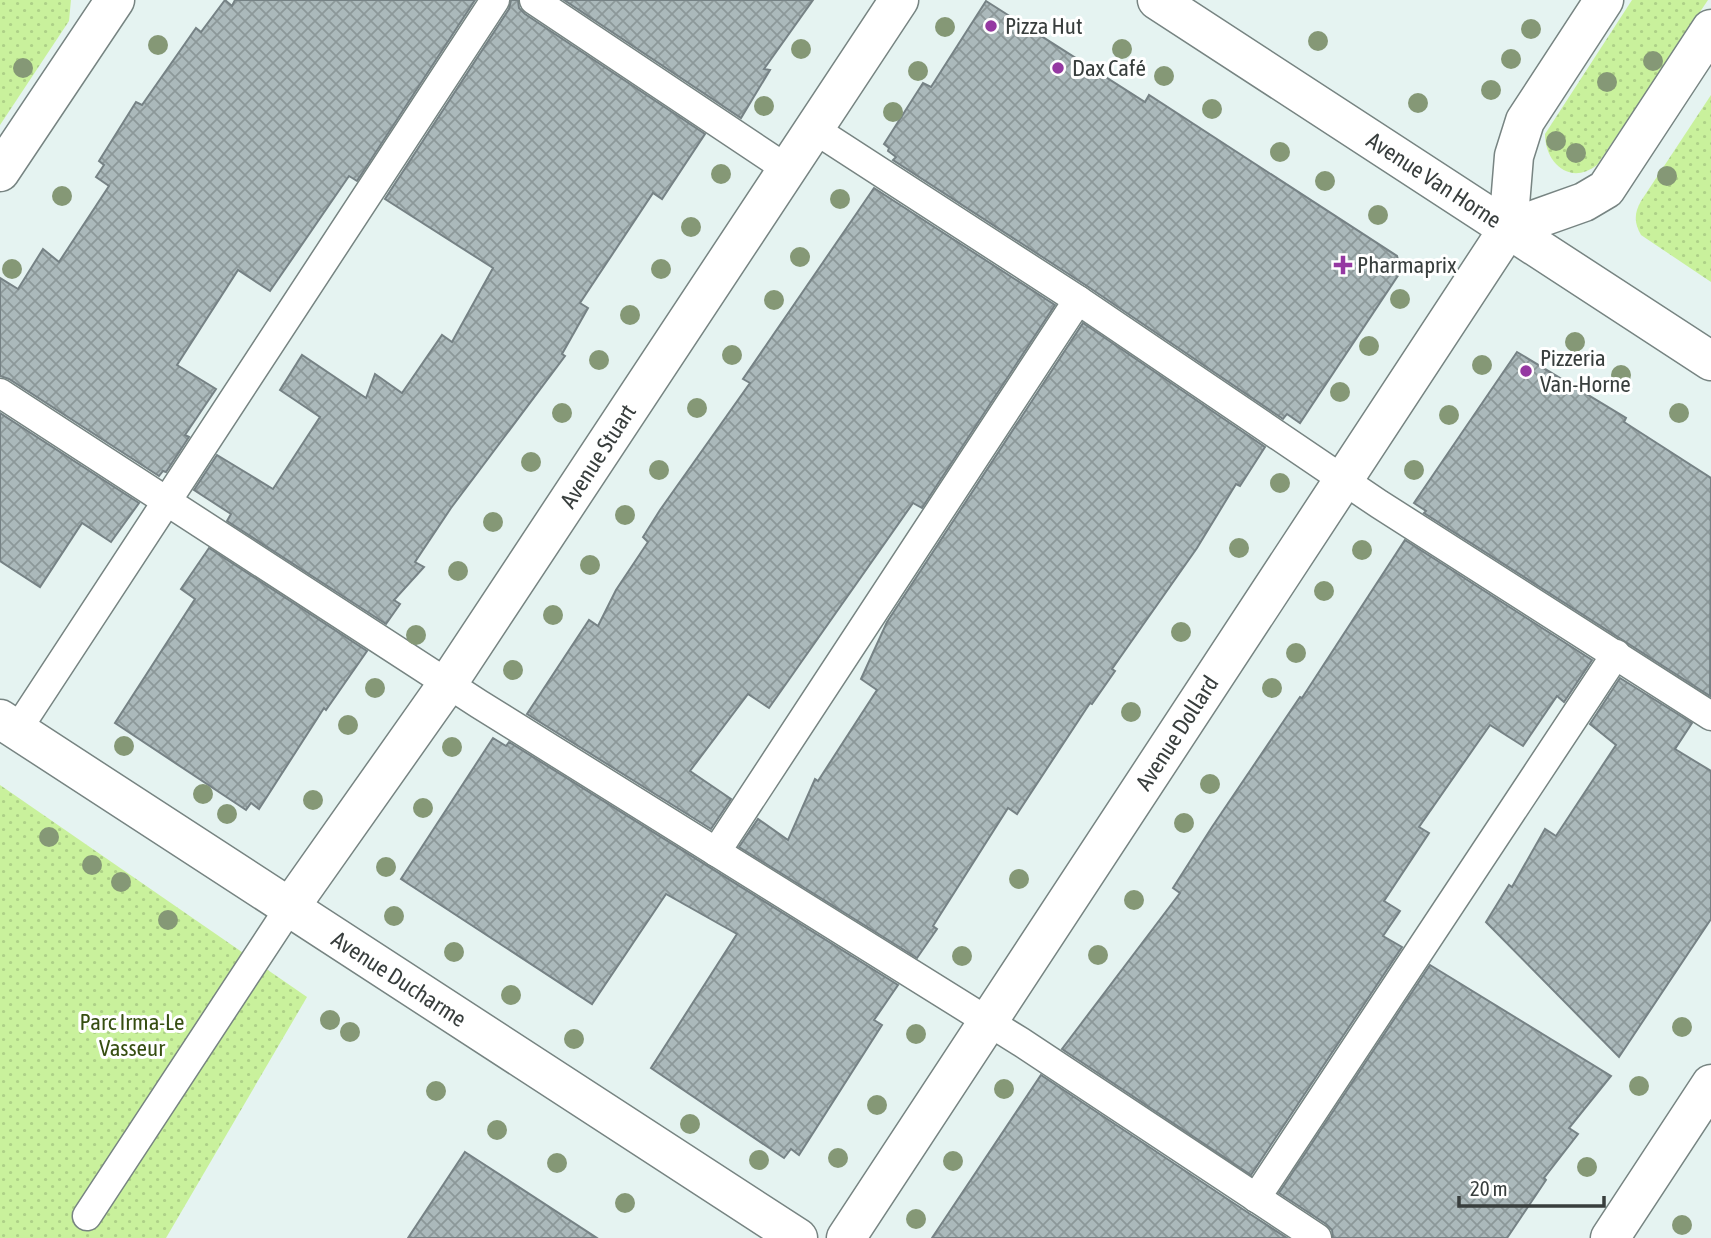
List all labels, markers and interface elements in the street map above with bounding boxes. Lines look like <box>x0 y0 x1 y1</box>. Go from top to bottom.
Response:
place label: Pizza Hut <box>1005 13 1083 39</box>
marker: Pizza Hut <box>983 18 999 34</box>
place label: Dax Café <box>1072 55 1146 81</box>
marker: Dax Café <box>1050 60 1066 76</box>
street label: Avenue Van Horne <box>1362 127 1506 233</box>
place label: Pharmaprix <box>1357 252 1456 278</box>
marker: Pharmaprix <box>1335 257 1351 273</box>
place label: Pizzeria Van-Horne <box>1540 345 1631 397</box>
marker: Pizzeria Van-Horne <box>1518 363 1534 379</box>
street label: Avenue Stuart <box>555 399 641 513</box>
street label: Avenue Dollard <box>1130 671 1224 795</box>
street label: Avenue Ducharme <box>327 926 471 1032</box>
park label: Parc Irma-Le Vasseur <box>80 1009 184 1061</box>
scale bar <box>1459 1164 1604 1208</box>
text: 20 m <box>1470 1176 1508 1200</box>

